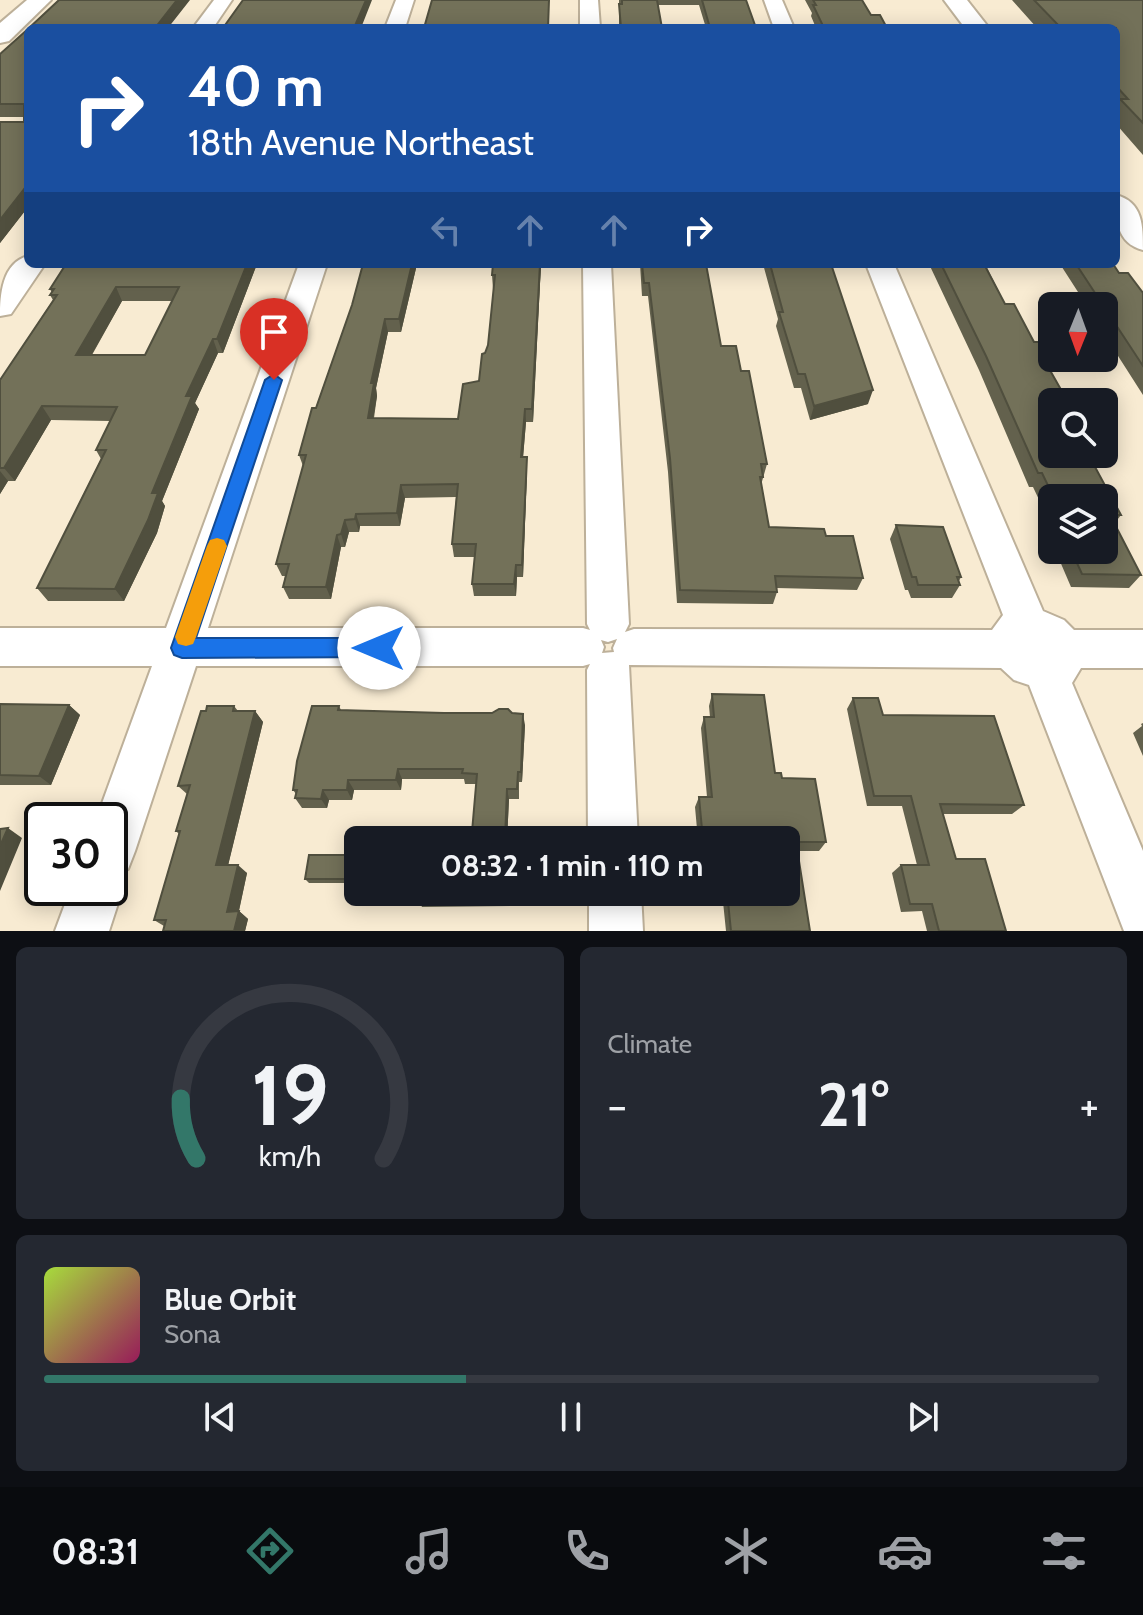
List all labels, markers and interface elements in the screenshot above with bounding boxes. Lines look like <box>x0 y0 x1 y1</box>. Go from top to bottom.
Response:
text: 40 m <box>188 52 324 120</box>
icon: right <box>56 56 160 160</box>
text: 18th Avenue Northeast <box>188 120 534 164</box>
icon: left <box>424 208 468 252</box>
icon: ahead <box>508 208 552 252</box>
icon: ahead <box>592 208 636 252</box>
icon: right <box>676 208 720 252</box>
north arrow <box>1038 292 1118 372</box>
map controls <box>1038 292 1118 564</box>
pin <box>240 298 308 380</box>
icon: arrive <box>252 310 296 354</box>
button: search <box>1038 388 1118 468</box>
button: layers <box>1038 484 1118 564</box>
position arrow <box>337 606 421 690</box>
speed limit sign: 30 <box>24 802 128 906</box>
text: 08:32 · 1 min · 110 m <box>441 847 703 884</box>
text: Climate <box>608 1028 692 1060</box>
text: 19 <box>251 1045 328 1146</box>
text: 21° <box>818 1068 889 1141</box>
text: − <box>608 1079 627 1132</box>
text: + <box>1080 1079 1099 1132</box>
text: km/h <box>258 1138 321 1173</box>
text: Blue Orbit <box>164 1281 296 1318</box>
text: Sona <box>164 1318 221 1350</box>
icon: previous <box>198 1395 242 1439</box>
icon: pause <box>549 1395 593 1439</box>
icon: next <box>901 1395 945 1439</box>
icon: directions <box>242 1523 298 1579</box>
icon: music <box>401 1523 457 1579</box>
icon: phone <box>559 1523 615 1579</box>
icon: climate <box>718 1523 774 1579</box>
icon: car <box>877 1523 933 1579</box>
icon: filters <box>1036 1523 1092 1579</box>
text: 08:31 <box>51 1529 139 1573</box>

